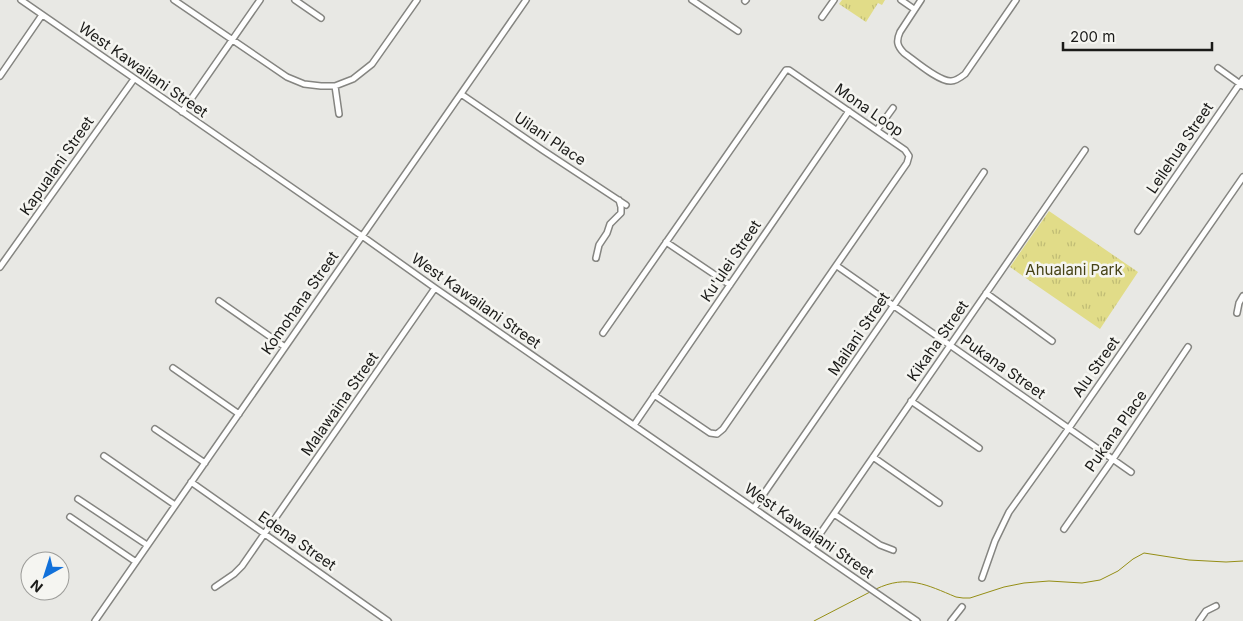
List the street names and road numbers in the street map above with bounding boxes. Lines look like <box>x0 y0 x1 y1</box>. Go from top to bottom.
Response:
street label: West Kawailani Street <box>75 18 212 122</box>
street label: Mona Loop <box>831 79 907 140</box>
street label: Leilehua Street <box>1142 98 1217 197</box>
street label: Uilani Place <box>511 108 590 170</box>
street label: Kapualani Street <box>16 113 98 219</box>
street label: Ku'ulei Street <box>696 216 765 305</box>
street label: Komohana Street <box>257 247 342 358</box>
street label: West Kawailani Street <box>408 249 545 353</box>
street label: Mailani Street <box>824 288 894 379</box>
street label: Kikaha Street <box>903 297 973 385</box>
street label: Pukana Street <box>957 330 1049 403</box>
street label: Alu Street <box>1068 333 1123 401</box>
street label: Malawaina Street <box>297 348 382 459</box>
street label: Pukana Place <box>1080 386 1151 475</box>
street label: West Kawailani Street <box>741 479 878 583</box>
street label: Edena Street <box>255 507 340 574</box>

